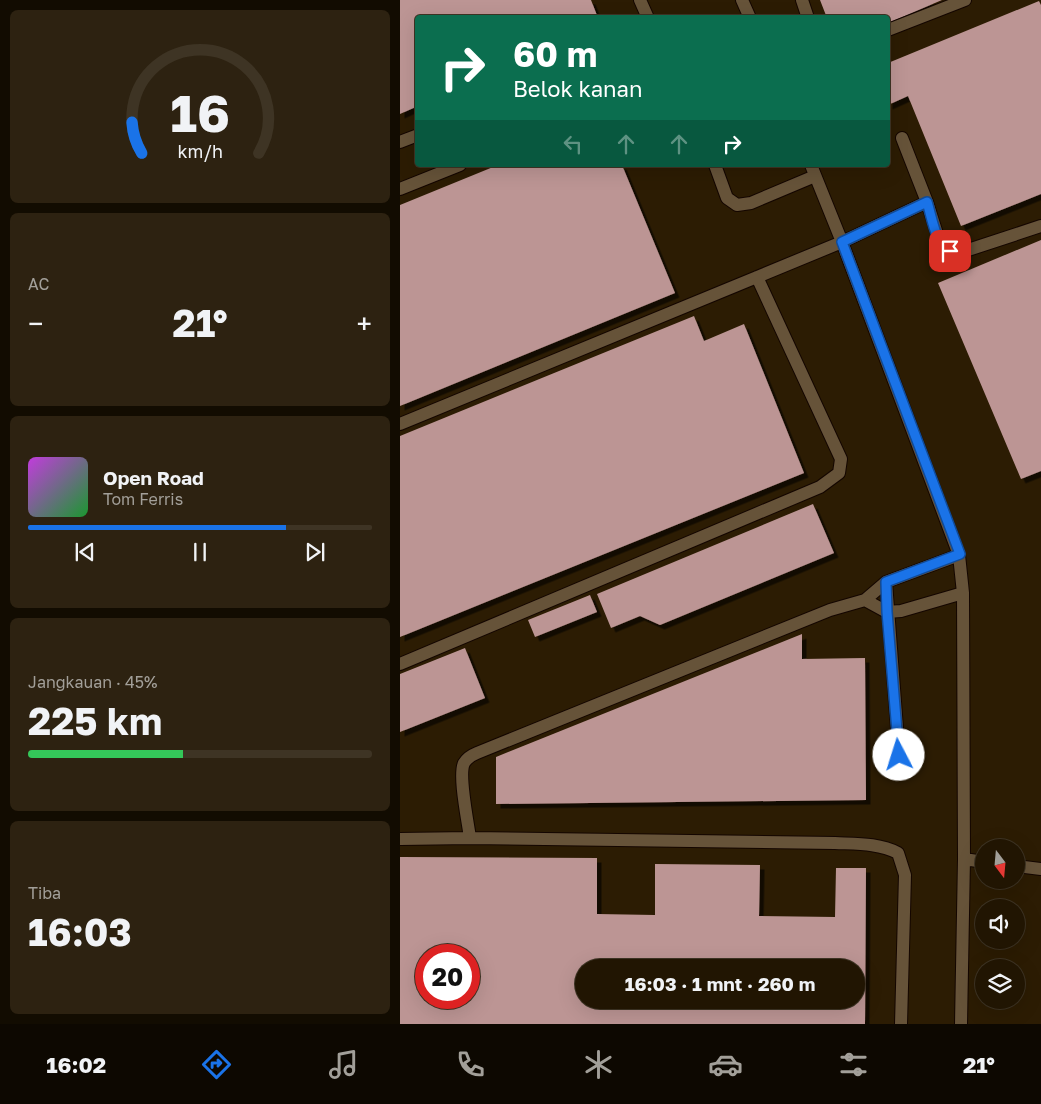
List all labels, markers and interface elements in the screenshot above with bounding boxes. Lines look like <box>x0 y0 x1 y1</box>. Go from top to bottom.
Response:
text: 60 m <box>513 33 597 75</box>
icon: right <box>430 35 495 100</box>
text: Belok kanan <box>513 75 643 102</box>
text: 16 <box>170 81 230 143</box>
icon: left <box>559 130 587 158</box>
icon: ahead <box>612 130 640 158</box>
icon: ahead <box>665 130 693 158</box>
icon: right <box>718 130 746 158</box>
text: km/h <box>177 140 223 162</box>
pin <box>929 230 971 272</box>
icon: arrive <box>936 237 964 265</box>
text: AC <box>28 274 49 294</box>
text: 21° <box>173 300 228 345</box>
text: − <box>28 307 43 340</box>
text: + <box>357 307 372 340</box>
text: Open Road <box>103 466 204 489</box>
text: Tom Ferris <box>103 489 183 509</box>
icon: previous <box>71 538 99 566</box>
icon: pause <box>186 538 214 566</box>
icon: next <box>301 538 329 566</box>
text: Jangkauan · 45% <box>28 672 157 692</box>
text: 225 km <box>28 698 162 743</box>
position arrow <box>872 728 924 780</box>
north arrow <box>975 839 1025 889</box>
map controls <box>975 839 1025 1009</box>
text: Tiba <box>28 883 61 903</box>
button: sound <box>975 899 1025 949</box>
text: 16:03 <box>28 909 132 954</box>
speed limit sign: 20 <box>415 944 480 1009</box>
button: layers <box>975 959 1025 1009</box>
text: 16:03 · 1 mnt · 260 m <box>625 972 815 995</box>
icon: directions <box>199 1047 234 1082</box>
icon: music <box>326 1047 361 1082</box>
icon: phone <box>453 1047 488 1082</box>
icon: climate <box>581 1047 616 1082</box>
icon: car <box>708 1047 743 1082</box>
icon: filters <box>836 1047 871 1082</box>
text: 16:02 <box>46 1051 106 1078</box>
text: 21° <box>963 1051 995 1078</box>

